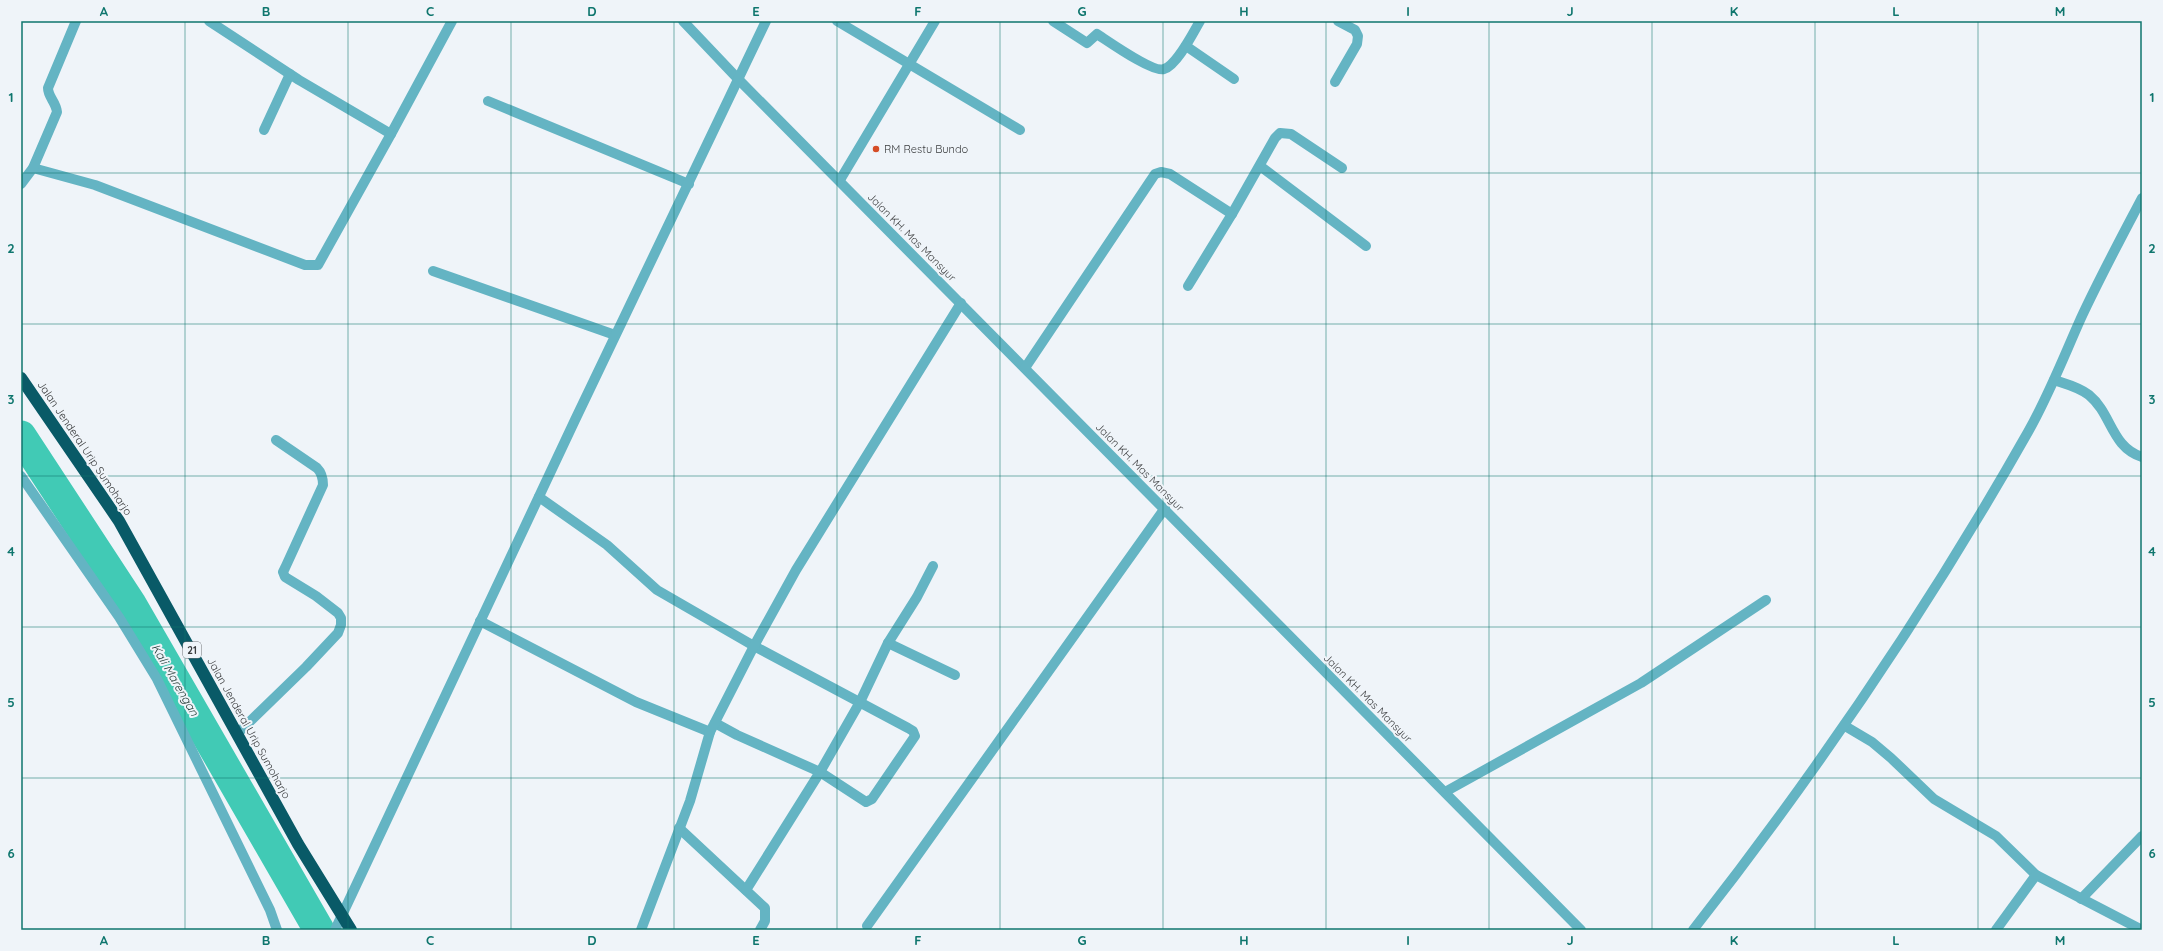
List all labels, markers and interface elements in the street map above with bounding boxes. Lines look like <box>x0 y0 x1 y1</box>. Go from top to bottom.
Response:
text: A <box>100 3 109 19</box>
text: B <box>262 3 270 19</box>
text: C <box>426 3 434 19</box>
text: D <box>587 3 597 19</box>
text: E <box>752 3 760 19</box>
text: F <box>914 3 922 19</box>
text: G <box>1077 3 1087 19</box>
text: H <box>1239 3 1249 19</box>
text: I <box>1406 3 1410 19</box>
text: J <box>1566 3 1574 19</box>
text: K <box>1730 3 1739 19</box>
text: L <box>1892 3 1900 19</box>
text: M <box>2055 3 2065 19</box>
text: 1 <box>8 89 14 105</box>
text: 1 <box>2149 89 2155 105</box>
place label: RM Restu Bundo <box>884 142 969 156</box>
marker: RM Restu Bundo <box>871 144 881 154</box>
street label: Jalan KH. Mas Mansyur <box>865 190 960 285</box>
text: 2 <box>7 240 15 256</box>
text: 2 <box>2148 240 2156 256</box>
street label: Jalan Jenderal Urip Sumoharjo <box>35 378 136 518</box>
text: 3 <box>8 391 15 407</box>
text: 3 <box>2149 391 2156 407</box>
street label: Jalan KH. Mas Mansyur <box>1093 420 1188 515</box>
text: 4 <box>7 543 15 559</box>
text: 4 <box>2148 543 2156 559</box>
water label: Kali Marengan <box>149 641 203 719</box>
road number: 21 <box>183 642 201 658</box>
street label: Jalan KH. Mas Mansyur <box>1321 651 1416 746</box>
street label: Jalan Jenderal Urip Sumoharjo <box>204 655 294 801</box>
text: 5 <box>7 694 15 710</box>
text: 5 <box>2148 694 2156 710</box>
text: 6 <box>7 845 15 861</box>
text: 6 <box>2148 845 2156 861</box>
text: A <box>100 932 109 948</box>
text: B <box>262 932 270 948</box>
text: C <box>426 932 434 948</box>
text: D <box>587 932 597 948</box>
text: E <box>752 932 760 948</box>
text: F <box>914 932 922 948</box>
text: G <box>1077 932 1087 948</box>
text: H <box>1239 932 1249 948</box>
text: I <box>1406 932 1410 948</box>
text: J <box>1566 932 1574 948</box>
text: K <box>1730 932 1739 948</box>
text: L <box>1892 932 1900 948</box>
text: M <box>2055 932 2065 948</box>

